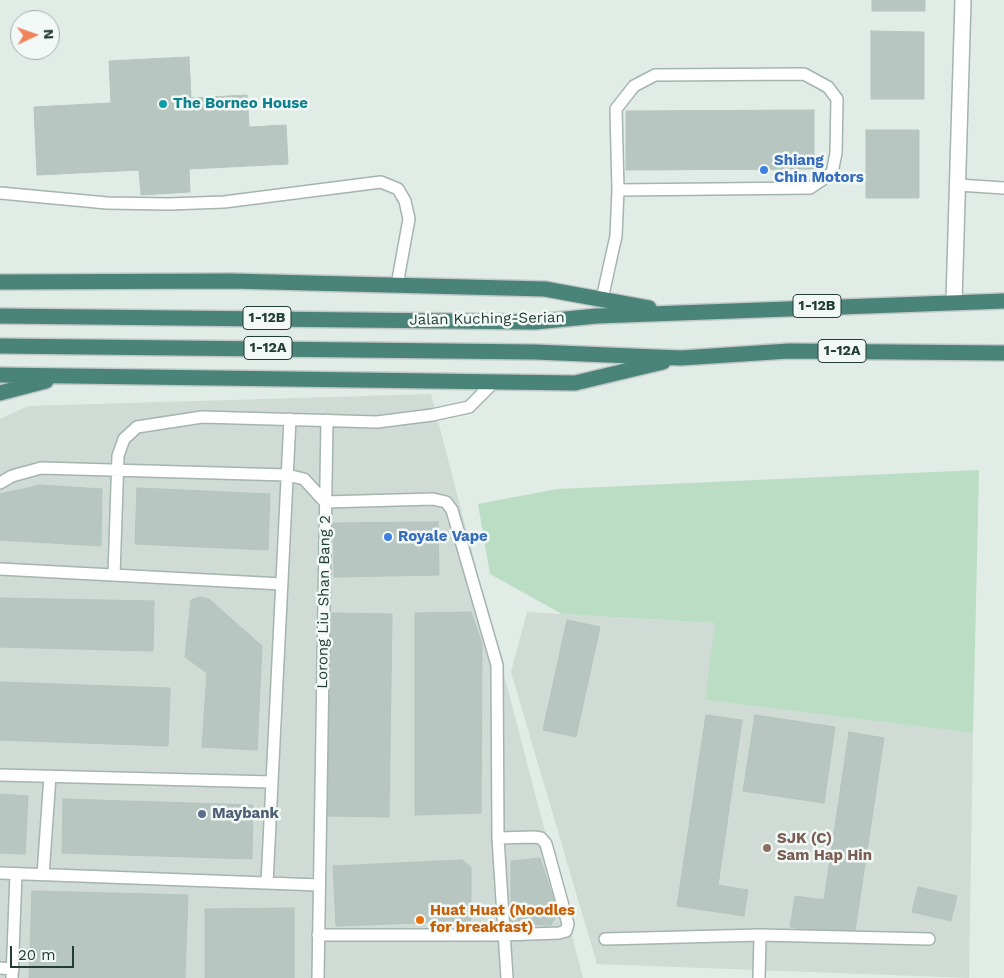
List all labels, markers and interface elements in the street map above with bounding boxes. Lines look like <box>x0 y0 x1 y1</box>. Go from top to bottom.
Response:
north arrow <box>10 10 60 60</box>
text: N <box>41 29 57 40</box>
place label: The Borneo House <box>173 95 308 113</box>
marker: The Borneo House <box>157 98 169 110</box>
place label: Shiang Chin Motors <box>774 152 864 187</box>
marker: Shiang Chin Motors <box>758 164 770 176</box>
road number: 1-12B <box>793 294 841 318</box>
road number: 1-12B <box>243 306 291 330</box>
street label: Jalan Kuching-Serian <box>409 309 565 329</box>
road number: 1-12A <box>244 336 292 359</box>
road number: 1-12A <box>818 340 866 362</box>
street label: Lorong Liu Shan Bang 2 <box>313 515 335 689</box>
place label: Royale Vape <box>398 528 488 546</box>
marker: Royale Vape <box>382 531 394 543</box>
place label: Maybank <box>212 805 279 823</box>
marker: Maybank <box>196 808 208 820</box>
place label: SJK (C) Sam Hap Hin <box>777 830 872 865</box>
marker: SJK (C) Sam Hap Hin <box>761 842 773 854</box>
place label: Huat Huat (Noodles for breakfast) <box>430 902 575 937</box>
marker: Huat Huat (Noodles for breakfast) <box>414 914 426 926</box>
scale bar <box>12 936 76 968</box>
text: 20 m <box>18 946 56 964</box>

